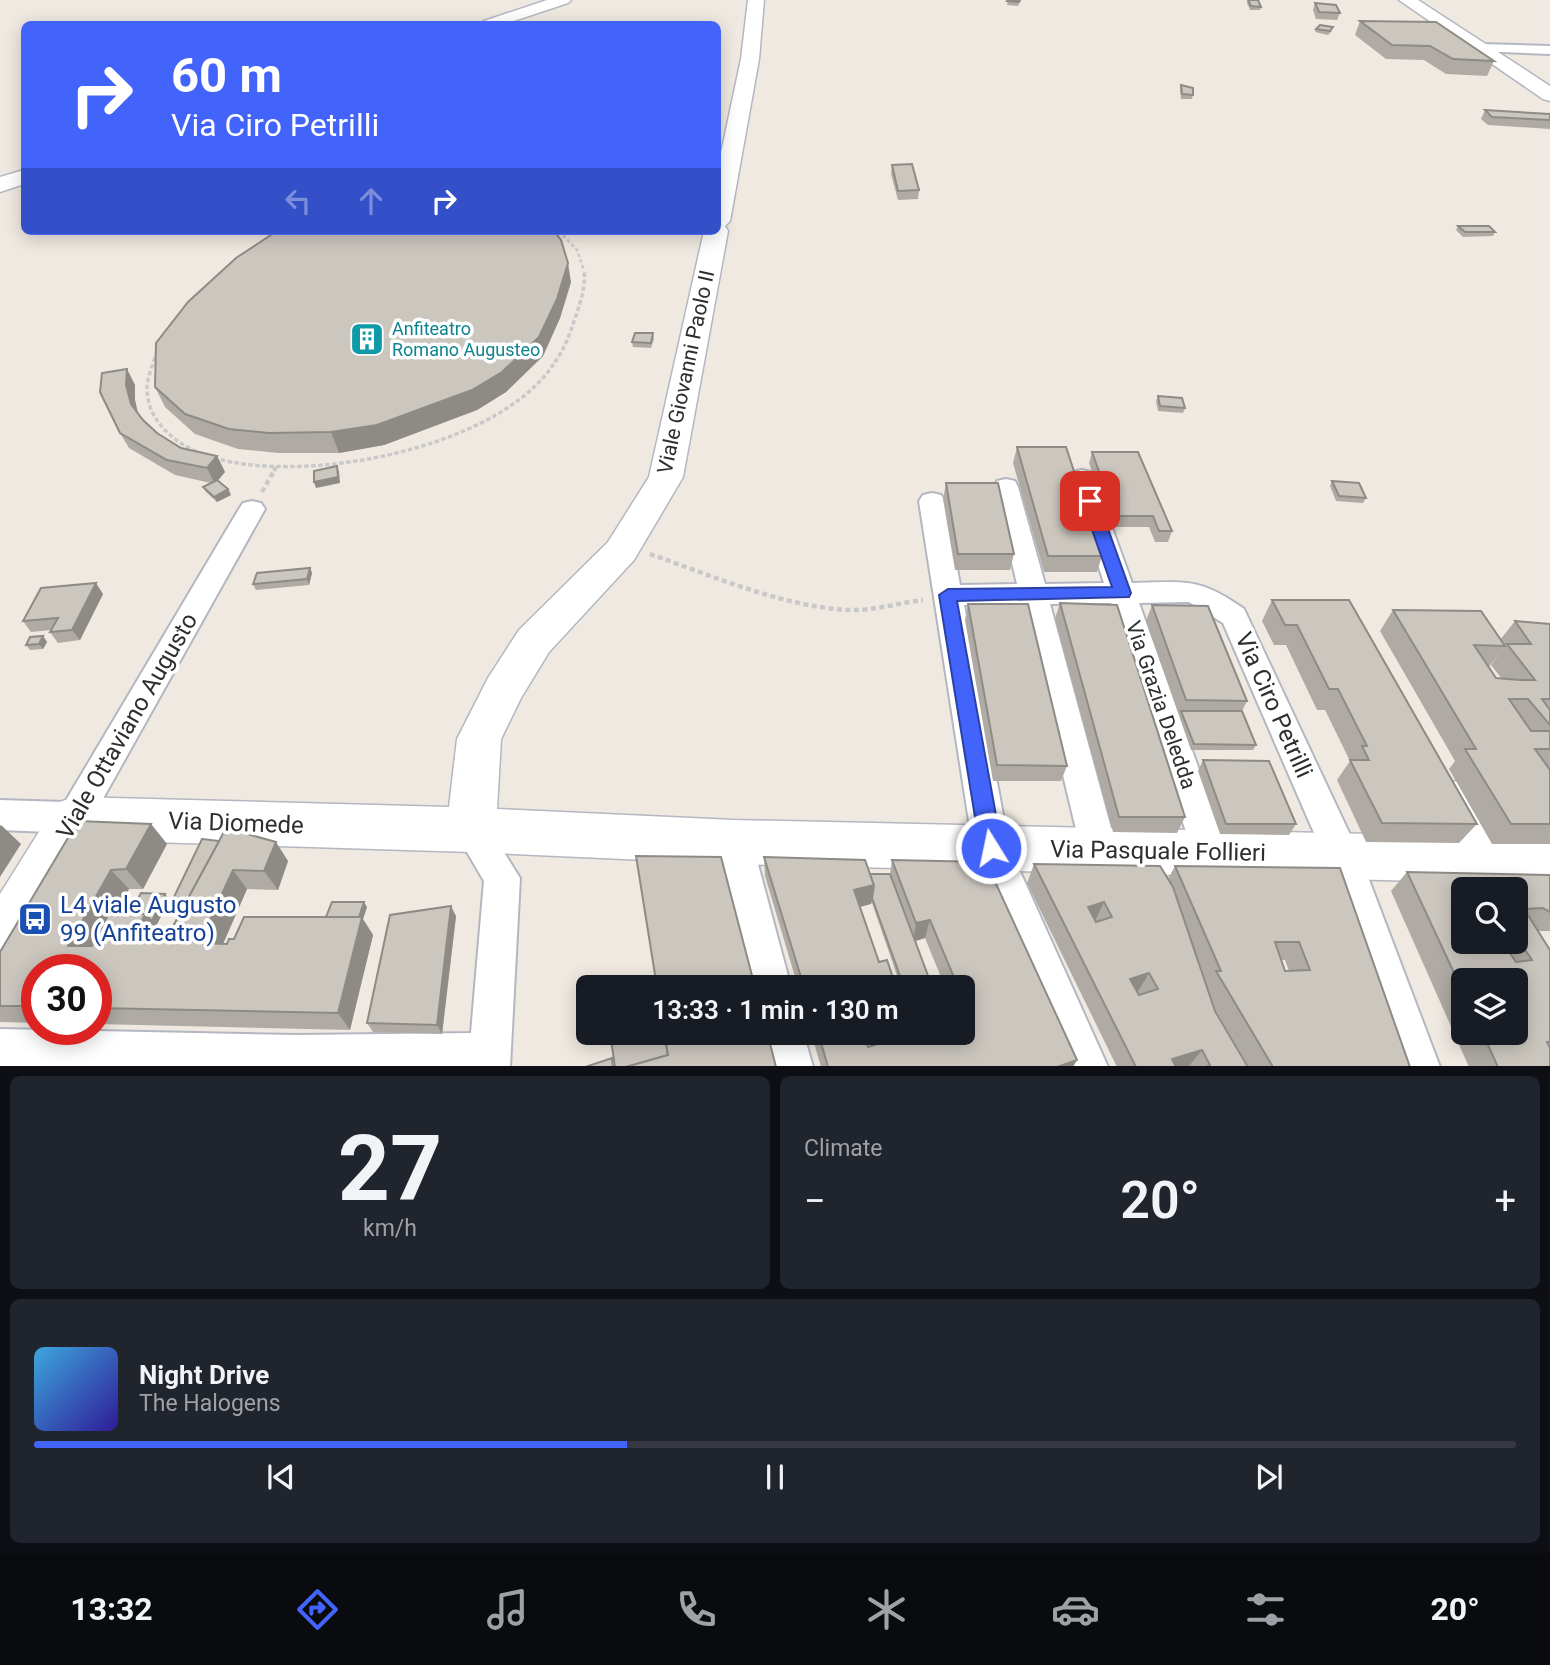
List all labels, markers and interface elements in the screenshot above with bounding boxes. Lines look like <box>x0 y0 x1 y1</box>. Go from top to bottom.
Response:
text: 60 m <box>171 47 282 104</box>
icon: right <box>56 49 147 140</box>
text: Via Ciro Petrilli <box>171 106 379 144</box>
icon: left <box>279 182 317 220</box>
icon: ahead <box>352 182 390 220</box>
icon: right <box>425 182 463 220</box>
street label: Viale Giovanni Paolo II <box>653 268 719 476</box>
place label: Anfiteatro Romano Augusteo <box>392 318 540 360</box>
building icon: Anfiteatro Romano Augusteo <box>348 320 386 358</box>
pin <box>1060 471 1120 531</box>
icon: arrive <box>1071 482 1109 520</box>
street label: Viale Ottaviano Augusto <box>51 608 203 844</box>
street label: Via Grazia Deledda <box>1121 618 1201 792</box>
street label: Via Ciro Petrilli <box>1229 628 1319 782</box>
street label: Via Diomede <box>168 807 304 839</box>
position arrow <box>954 811 1028 885</box>
street label: Via Pasquale Follieri <box>1050 835 1266 867</box>
map controls <box>1451 877 1528 1045</box>
button: search <box>1451 877 1528 954</box>
place label: L4 viale Augusto 99 (Anfiteatro) <box>60 891 237 947</box>
bus stop icon: L4 viale Augusto 99 (Anfiteatro) <box>16 900 54 938</box>
speed limit sign: 30 <box>21 954 112 1045</box>
button: layers <box>1451 968 1528 1045</box>
text: 13:33 · 1 min · 130 m <box>652 995 899 1025</box>
text: 27 <box>338 1116 442 1222</box>
text: Climate <box>804 1135 883 1162</box>
text: 20° <box>1120 1170 1200 1231</box>
text: − <box>804 1179 826 1223</box>
text: + <box>1494 1179 1516 1223</box>
text: km/h <box>363 1215 417 1242</box>
text: Night Drive <box>139 1360 269 1390</box>
text: The Halogens <box>139 1390 281 1417</box>
icon: previous <box>262 1458 300 1496</box>
icon: pause <box>756 1458 794 1496</box>
icon: next <box>1250 1458 1288 1496</box>
icon: directions <box>293 1585 342 1634</box>
icon: music <box>483 1585 532 1634</box>
icon: phone <box>672 1585 721 1634</box>
icon: climate <box>862 1585 911 1634</box>
icon: car <box>1051 1585 1100 1634</box>
icon: filters <box>1241 1585 1290 1634</box>
text: 13:32 <box>70 1590 153 1628</box>
text: 20° <box>1430 1590 1480 1628</box>

